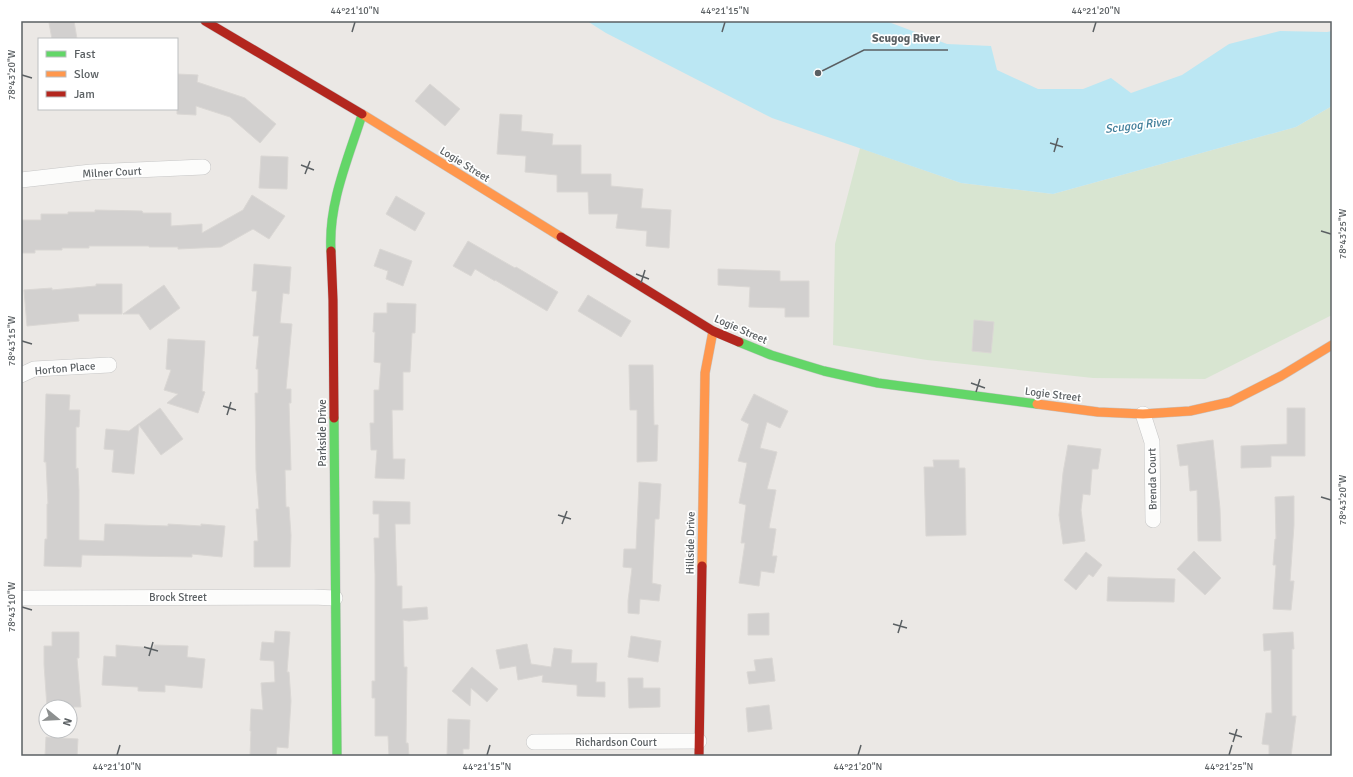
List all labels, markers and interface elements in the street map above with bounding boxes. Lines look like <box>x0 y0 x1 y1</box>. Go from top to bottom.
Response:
text: 44°21'10"N <box>331 5 379 17</box>
text: 44°21'15"N <box>701 5 749 17</box>
text: 44°21'20"N <box>1072 5 1120 17</box>
callout: Scugog River <box>864 26 948 50</box>
text: Scugog River <box>872 31 940 46</box>
legend <box>38 38 178 110</box>
text: Fast <box>74 47 95 62</box>
text: 78°43'20"W <box>6 49 18 100</box>
text: Slow <box>74 67 99 82</box>
text: Jam <box>74 87 95 102</box>
water label: Scugog River <box>1104 114 1174 137</box>
street label: Logie Street <box>437 144 492 185</box>
street label: Milner Court <box>82 164 142 181</box>
text: 78°43'25"W <box>1337 208 1349 259</box>
street label: Logie Street <box>712 312 769 347</box>
text: 78°43'15"W <box>6 315 18 366</box>
street label: Horton Place <box>34 359 96 378</box>
street label: Logie Street <box>1024 385 1082 404</box>
street label: Parkside Drive <box>316 399 329 467</box>
street label: Brenda Court <box>1145 448 1160 510</box>
text: 78°43'20"W <box>1337 474 1349 525</box>
street label: Hillside Drive <box>683 511 698 575</box>
text: 78°43'10"W <box>6 581 18 632</box>
street label: Brock Street <box>149 591 207 604</box>
north arrow <box>38 699 78 739</box>
text: N <box>60 716 74 728</box>
street label: Richardson Court <box>575 736 657 749</box>
text: 44°21'10"N <box>93 761 141 773</box>
text: 44°21'15"N <box>463 761 511 773</box>
text: 44°21'20"N <box>834 761 882 773</box>
text: 44°21'25"N <box>1205 761 1253 773</box>

